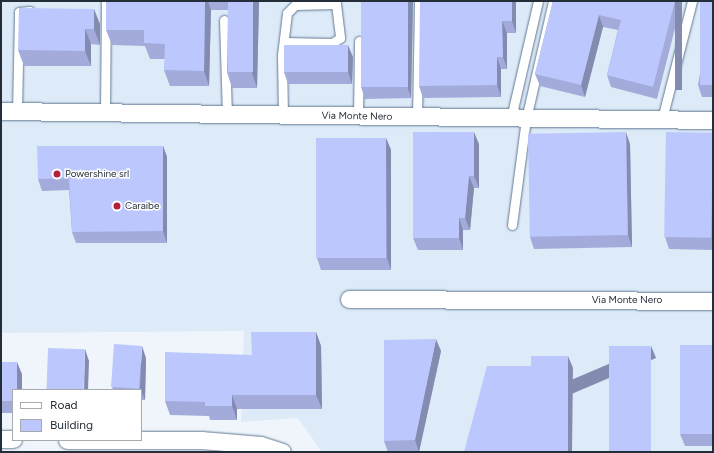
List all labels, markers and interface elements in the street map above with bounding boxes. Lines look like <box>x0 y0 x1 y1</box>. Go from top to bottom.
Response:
street label: Via Monte Nero <box>322 109 392 123</box>
place label: Powershine srl <box>65 168 129 180</box>
marker: Powershine srl <box>52 169 62 179</box>
place label: Caraibe <box>125 200 159 212</box>
marker: Caraibe <box>112 201 122 211</box>
street label: Via Monte Nero <box>592 294 662 306</box>
legend <box>12 389 142 441</box>
text: Road <box>50 398 78 412</box>
text: Building <box>50 418 93 432</box>

